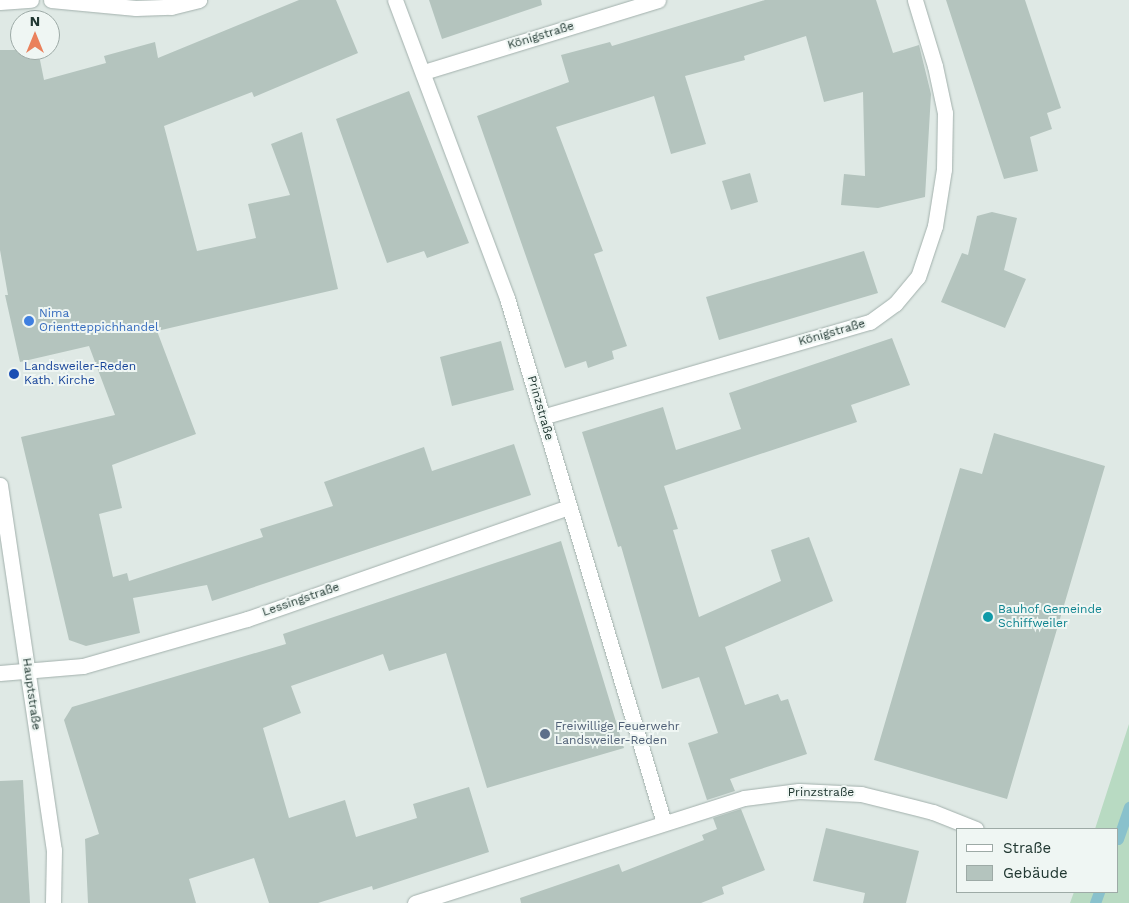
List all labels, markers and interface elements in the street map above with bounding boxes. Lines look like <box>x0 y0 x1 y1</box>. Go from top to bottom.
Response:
north arrow <box>10 10 60 60</box>
text: N <box>30 13 40 29</box>
street label: Königstraße <box>506 19 576 53</box>
place label: Nima Orientteppichhandel <box>39 307 159 335</box>
marker: Nima Orientteppichhandel <box>23 315 35 327</box>
street label: Königstraße <box>797 317 867 349</box>
place label: Landsweiler-Reden Kath. Kirche <box>24 360 136 388</box>
marker: Landsweiler-Reden Kath. Kirche <box>8 368 20 380</box>
street label: Prinzstraße <box>524 374 556 442</box>
street label: Lessingstraße <box>260 580 342 620</box>
place label: Bauhof Gemeinde Schiffweiler <box>998 603 1102 631</box>
marker: Bauhof Gemeinde Schiffweiler <box>982 611 994 623</box>
street label: Hauptstraße <box>19 657 43 731</box>
place label: Freiwillige Feuerwehr Landsweiler-Reden <box>555 720 680 748</box>
marker: Freiwillige Feuerwehr Landsweiler-Reden <box>539 728 551 740</box>
street label: Prinzstraße <box>788 786 854 800</box>
legend <box>956 828 1119 893</box>
text: Straße <box>1003 839 1051 857</box>
text: Gebäude <box>1003 864 1068 882</box>

